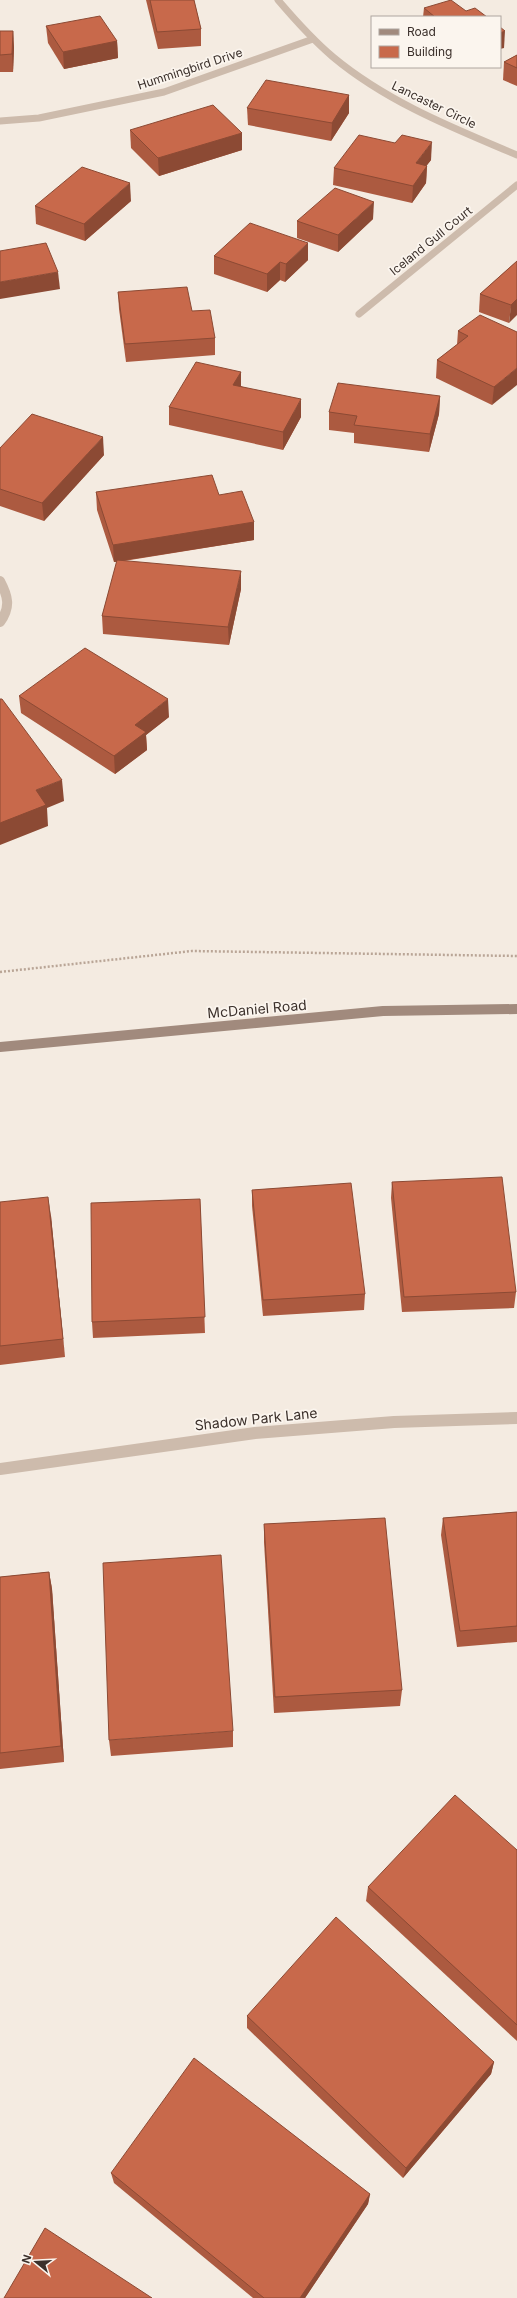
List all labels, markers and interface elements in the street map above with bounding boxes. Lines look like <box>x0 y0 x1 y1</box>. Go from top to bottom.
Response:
legend <box>371 16 501 68</box>
text: Road <box>407 24 436 39</box>
street label: Hummingbird Drive <box>135 44 244 93</box>
text: Building <box>407 44 452 59</box>
street label: Lancaster Circle <box>390 78 479 131</box>
street label: Iceland Gull Court <box>387 203 475 278</box>
street label: McDaniel Road <box>207 996 307 1021</box>
street label: Shadow Park Lane <box>194 1404 318 1433</box>
north arrow <box>16 2242 56 2282</box>
text: N <box>19 2253 34 2265</box>

